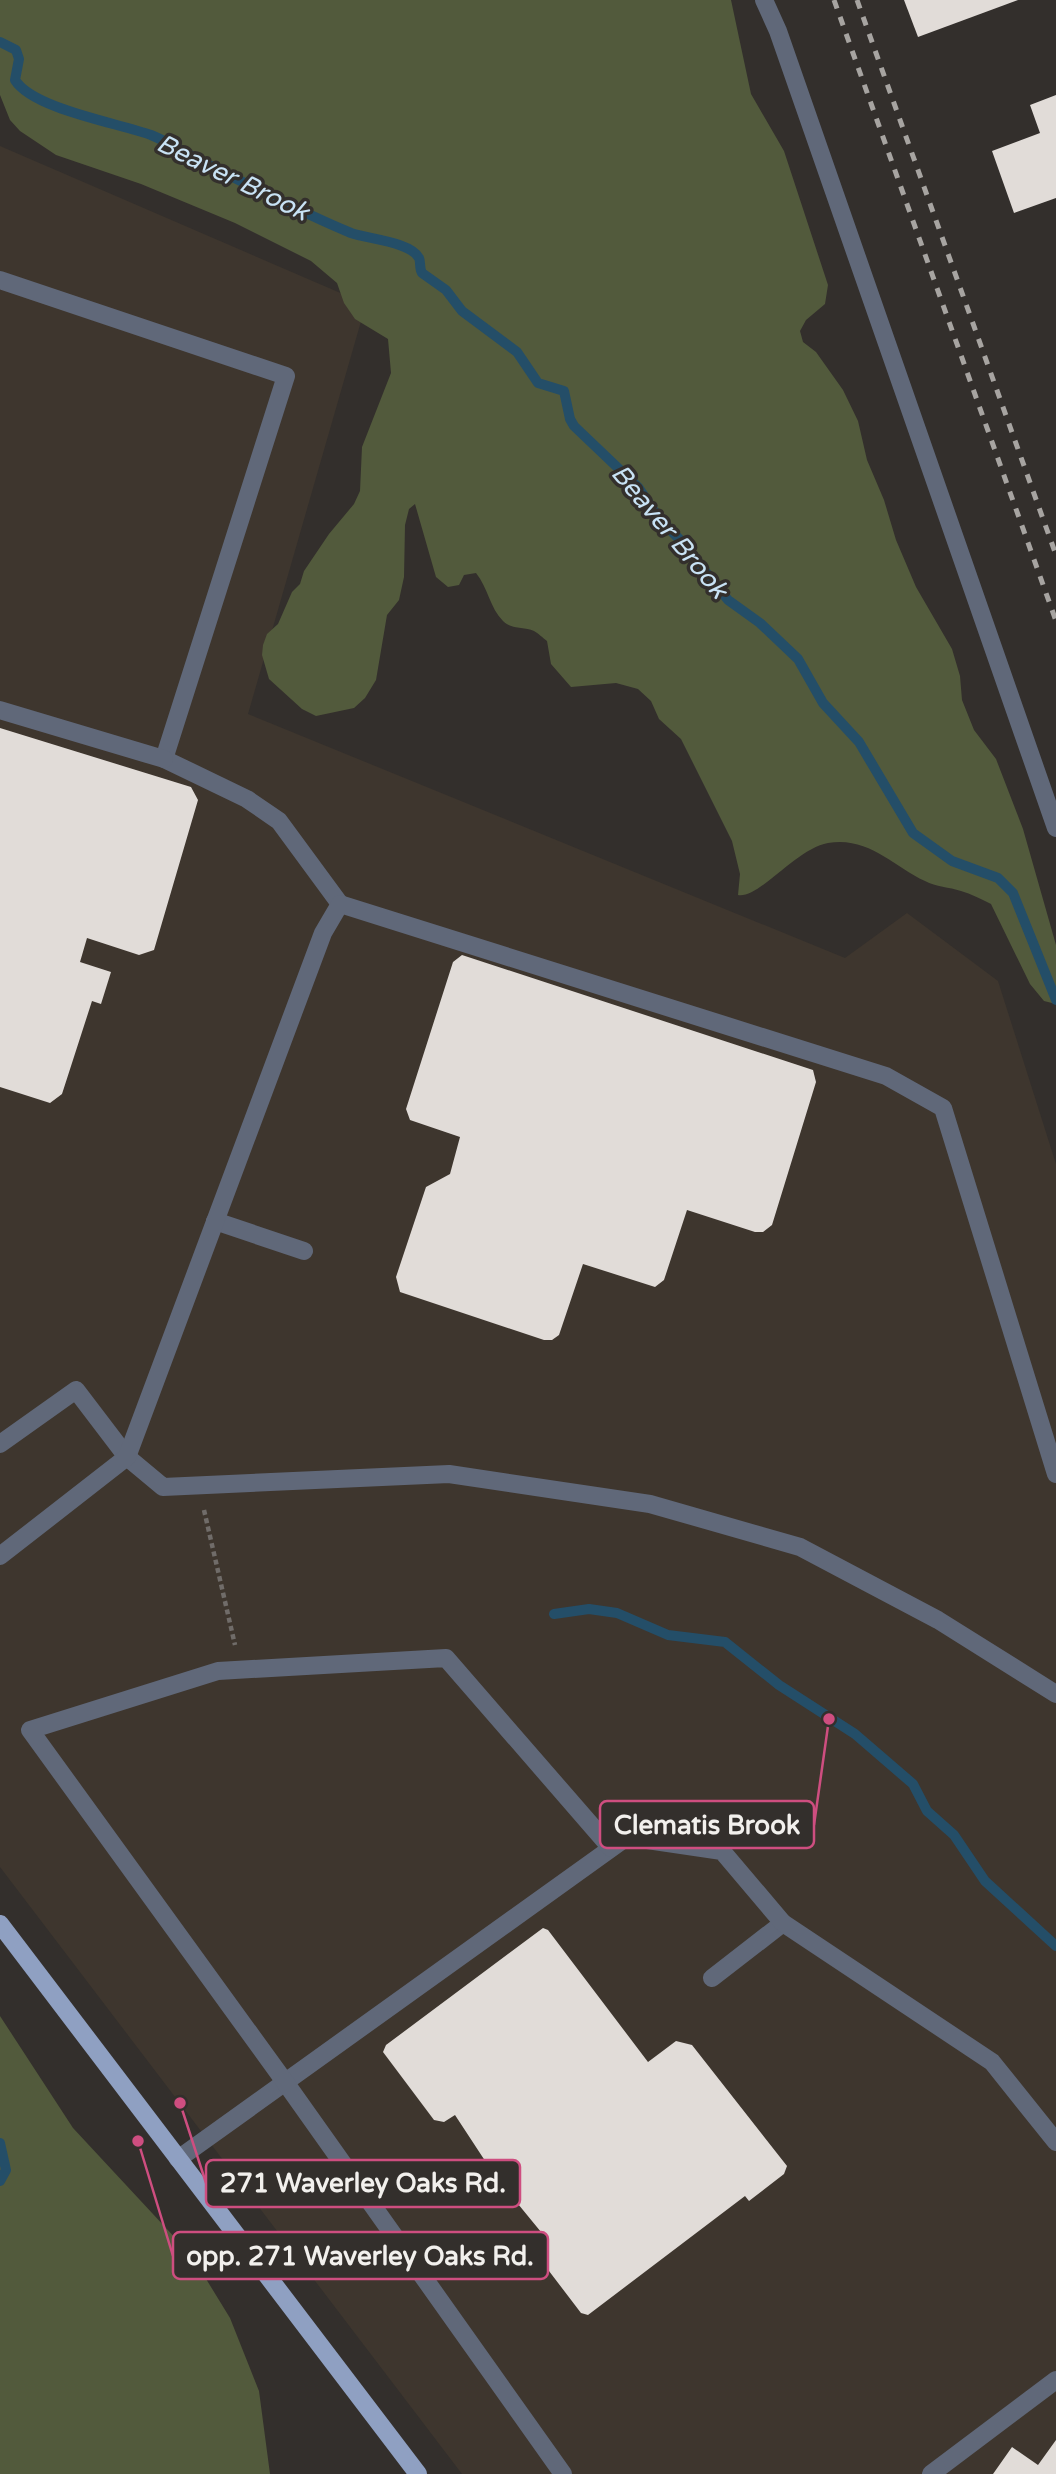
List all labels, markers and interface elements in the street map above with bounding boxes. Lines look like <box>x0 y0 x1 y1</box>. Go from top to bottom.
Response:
water label: Beaver Brook <box>152 127 315 228</box>
water label: Beaver Brook <box>605 458 736 606</box>
callout: Clematis Brook <box>600 1801 814 1848</box>
text: Clematis Brook <box>614 1810 800 1841</box>
callout: 271 Waverley Oaks Rd. <box>206 2160 520 2207</box>
text: 271 Waverley Oaks Rd. <box>220 2168 506 2199</box>
callout: opp. 271 Waverley Oaks Rd. <box>173 2232 548 2279</box>
text: opp. 271 Waverley Oaks Rd. <box>186 2241 534 2272</box>

